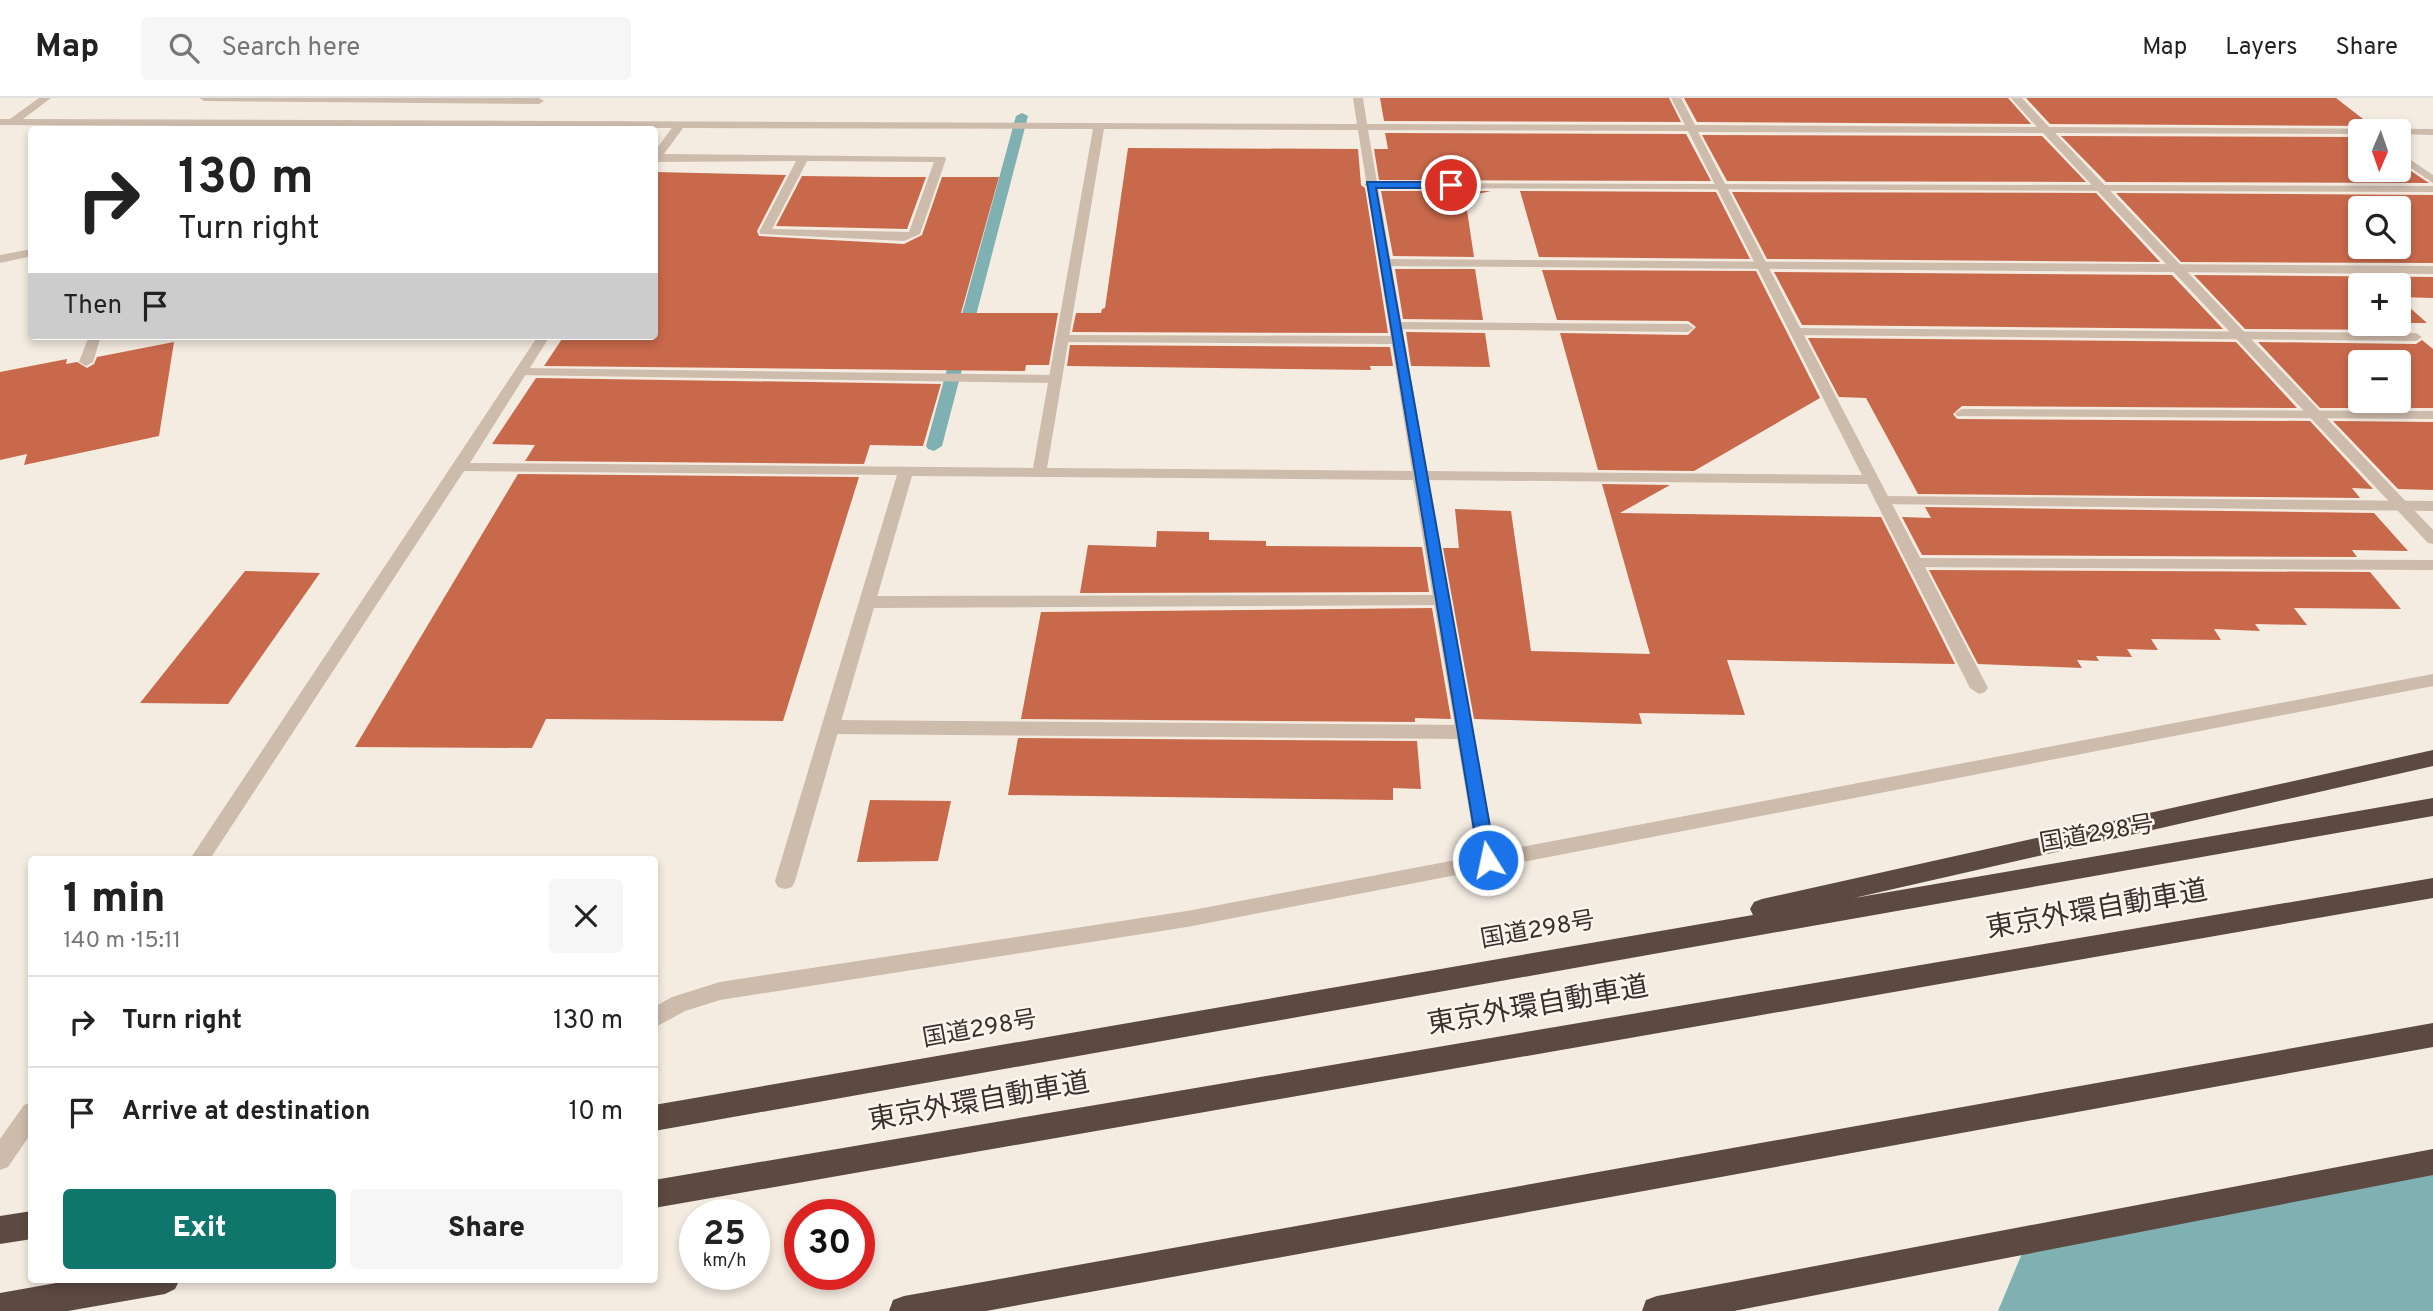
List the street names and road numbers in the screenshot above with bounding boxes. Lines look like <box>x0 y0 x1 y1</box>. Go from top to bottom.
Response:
street label: 国道298号 <box>2037 810 2157 860</box>
street label: 東京外環自動車道 <box>1984 874 2210 948</box>
street label: 国道298号 <box>1478 906 1598 956</box>
street label: 東京外環自動車道 <box>1425 970 1651 1044</box>
street label: 国道298号 <box>920 1005 1040 1055</box>
street label: 東京外環自動車道 <box>866 1066 1092 1140</box>

